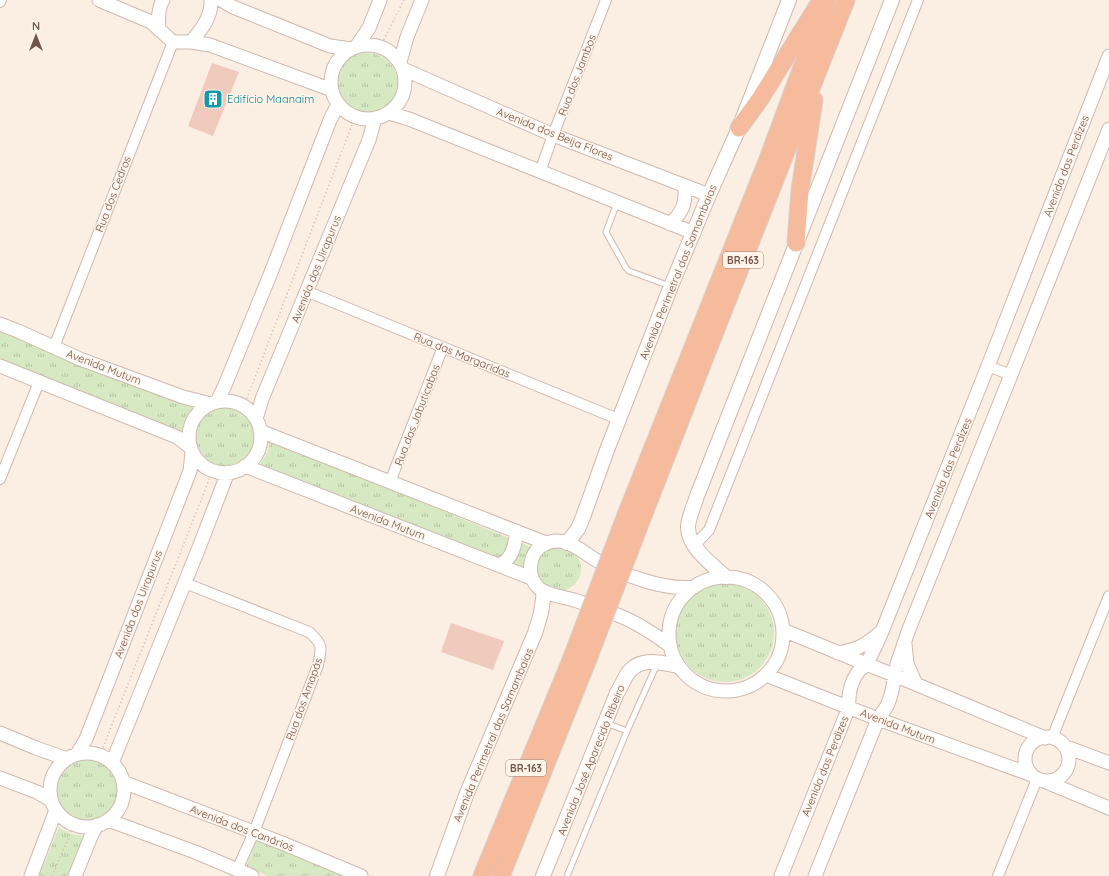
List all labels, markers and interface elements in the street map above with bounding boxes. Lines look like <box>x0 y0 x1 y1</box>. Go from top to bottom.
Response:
north arrow <box>16 16 56 56</box>
text: N <box>32 19 40 33</box>
street label: Rua dos Jambos <box>555 32 599 118</box>
building icon: Edifício Maanaim <box>202 88 224 110</box>
place label: Edifício Maanaim <box>227 92 314 106</box>
street label: Avenida dos Beija Flores <box>495 104 615 164</box>
street label: Avenida das Perdizes <box>1040 113 1092 219</box>
street label: Rua dos Cedros <box>92 154 134 234</box>
street label: Avenida Perimetral das Samambaias <box>636 182 720 362</box>
street label: Avenida dos Uirapurus <box>288 213 344 325</box>
road number: BR-163 <box>723 252 763 268</box>
street label: Rua das Margaridas <box>412 329 512 381</box>
street label: Avenida Mutum <box>65 346 143 388</box>
street label: Rua das Jabuticabas <box>391 362 443 468</box>
street label: Avenida das Perdizes <box>921 416 975 520</box>
street label: Avenida Mutum <box>349 501 427 543</box>
street label: Avenida dos Uirapurus <box>111 548 165 660</box>
street label: Avenida Perimetral das Samambaias <box>450 646 536 824</box>
street label: Rua dos Amapás <box>283 656 325 742</box>
street label: Avenida José Aparecido Ribeiro <box>554 682 628 838</box>
street label: Avenida Mutum <box>859 705 937 747</box>
street label: Avenida das Perdizes <box>798 714 852 818</box>
road number: BR-163 <box>506 760 546 776</box>
street label: Avenida dos Canários <box>188 802 296 854</box>

